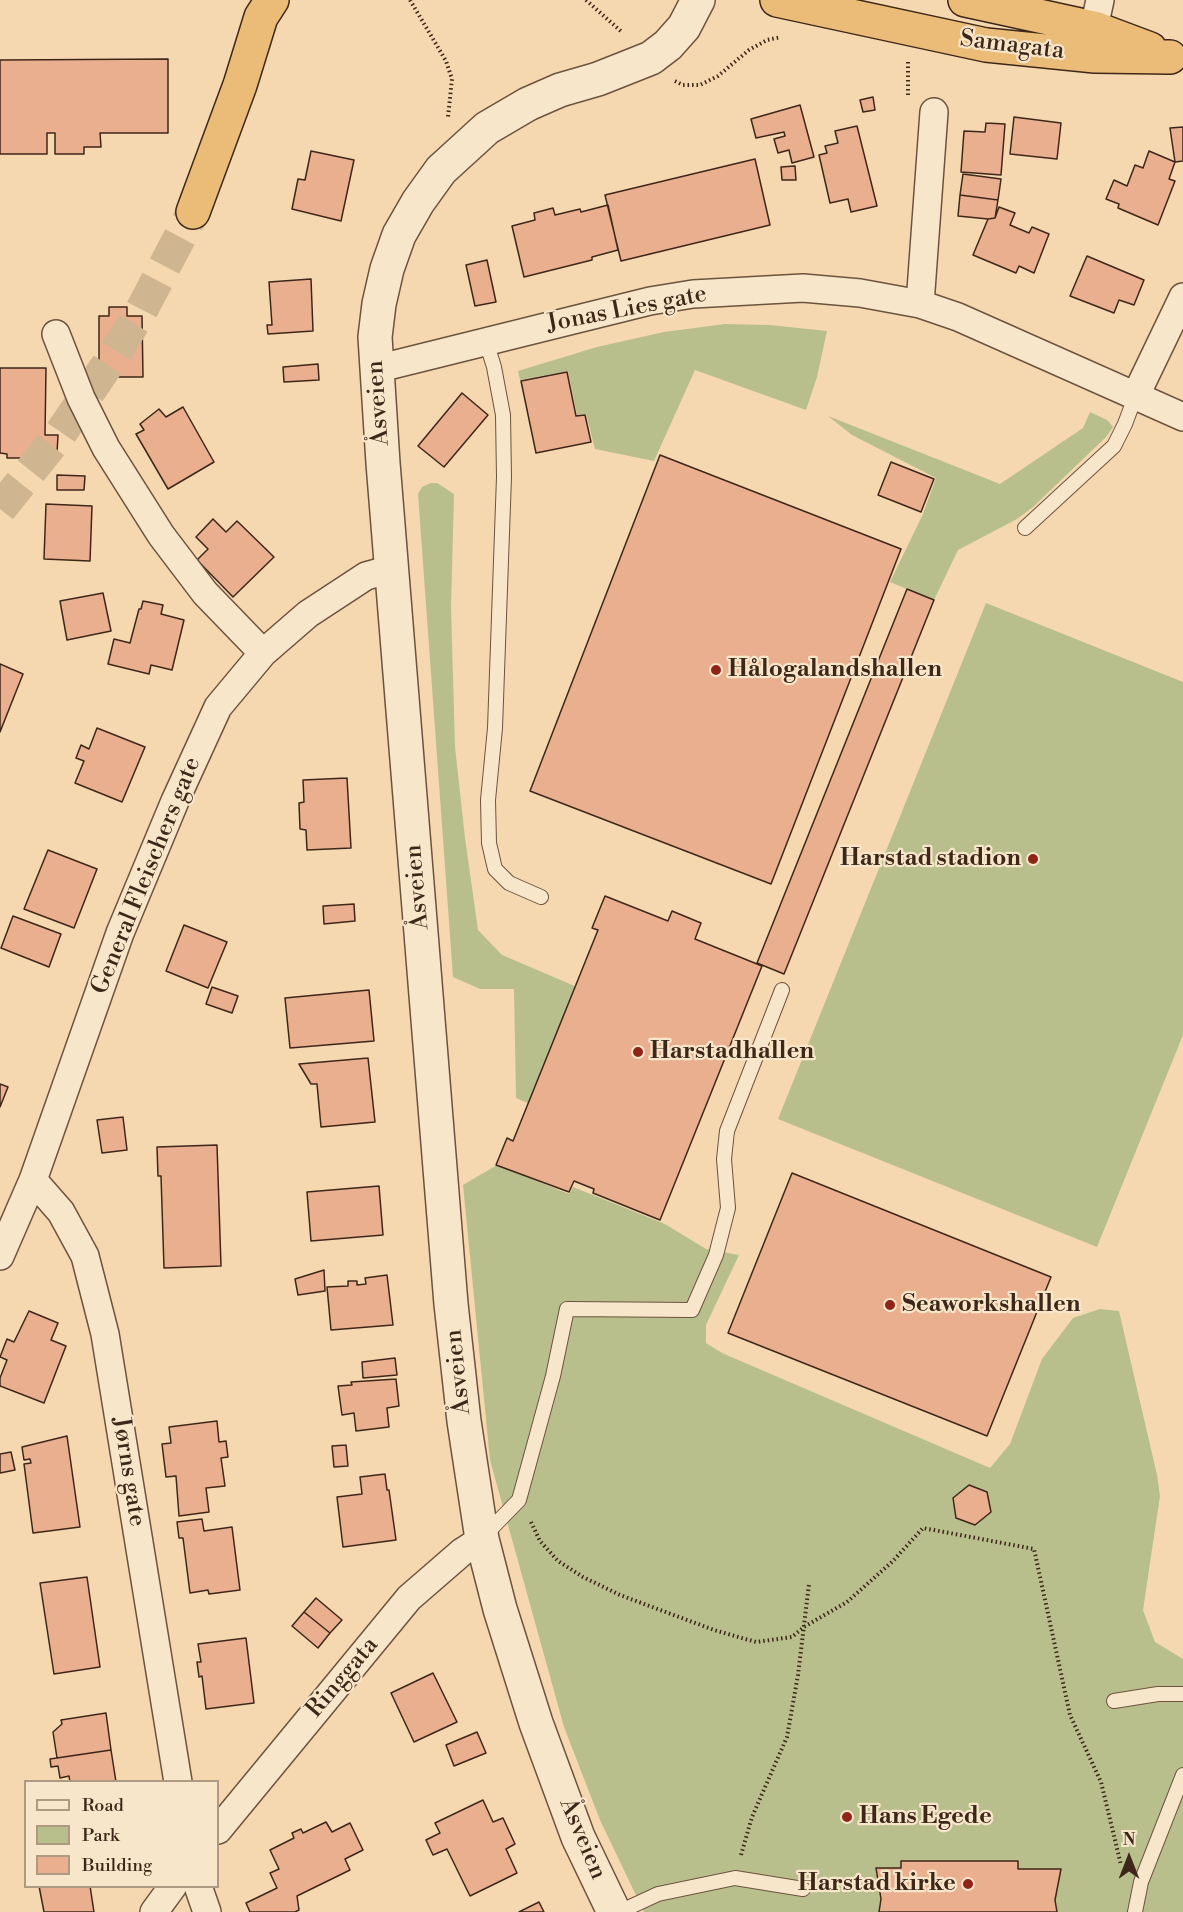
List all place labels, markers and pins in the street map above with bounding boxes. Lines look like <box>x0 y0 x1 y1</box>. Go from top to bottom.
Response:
place label: Hålogalandshallen <box>728 656 942 684</box>
marker: Hålogalandshallen <box>709 663 723 677</box>
place label: Harstad stadion <box>840 845 1021 873</box>
marker: Harstad stadion <box>1026 852 1040 866</box>
place label: Harstadhallen <box>650 1038 814 1066</box>
marker: Harstadhallen <box>631 1045 645 1059</box>
place label: Seaworkshallen <box>902 1291 1081 1319</box>
marker: Seaworkshallen <box>883 1298 897 1312</box>
place label: Hans Egede <box>859 1803 992 1831</box>
marker: Hans Egede <box>840 1810 854 1824</box>
place label: Harstad kirke <box>798 1870 956 1898</box>
marker: Harstad kirke <box>961 1877 975 1891</box>

